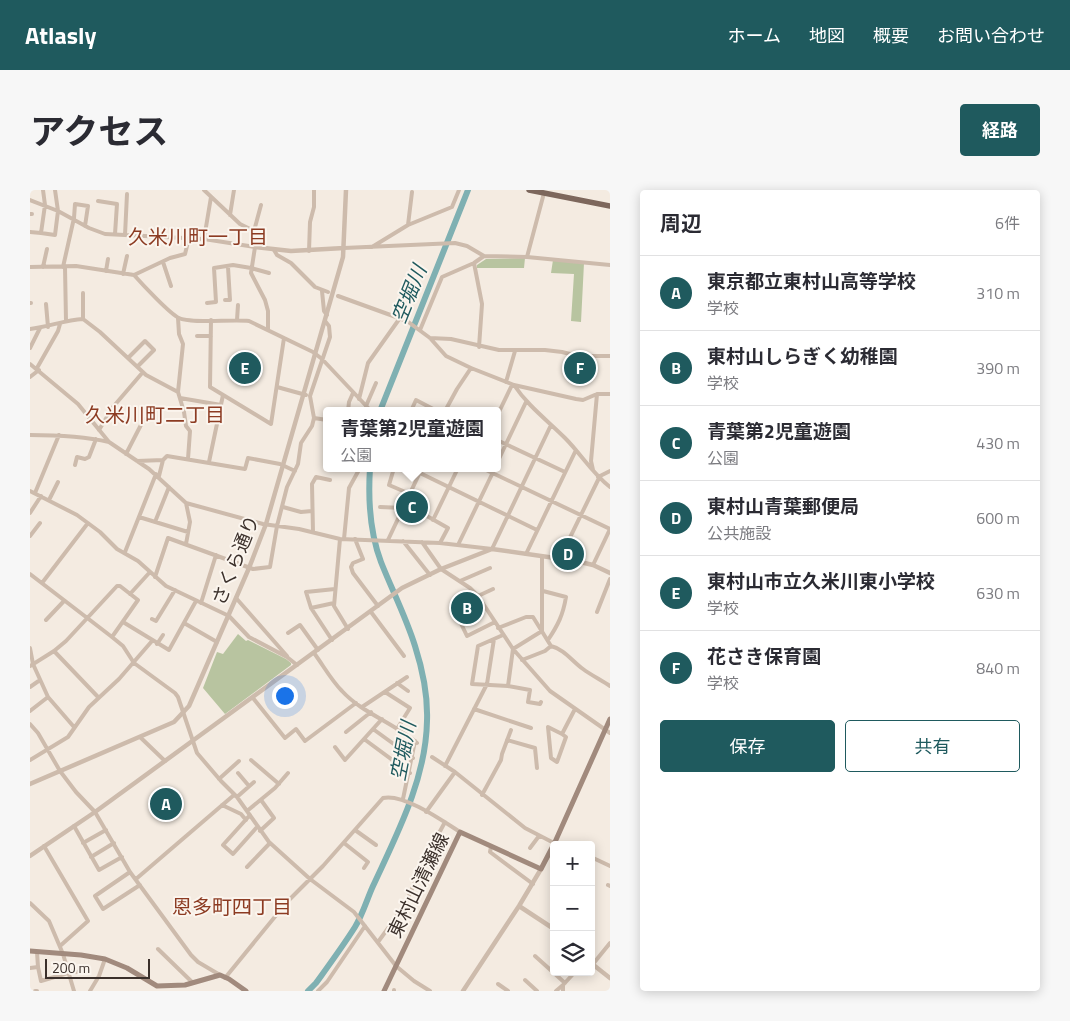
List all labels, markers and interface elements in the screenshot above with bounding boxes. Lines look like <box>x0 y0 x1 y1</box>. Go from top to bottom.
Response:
text: Atlasly <box>25 17 96 53</box>
text: ホーム <box>728 22 781 49</box>
text: 地図 <box>809 22 845 49</box>
text: 概要 <box>873 22 909 49</box>
text: お問い合わせ <box>937 22 1045 49</box>
text: アクセス <box>30 104 168 158</box>
button: 経路 <box>960 104 1040 156</box>
text: 周辺 <box>660 207 702 239</box>
text: 6件 <box>995 211 1020 235</box>
district label: 久米川町一丁目 <box>128 221 268 252</box>
water label: 空堀川 <box>383 258 435 327</box>
text: 東京都立東村山高等学校 <box>707 266 916 295</box>
text: A <box>671 281 681 305</box>
text: 310 m <box>976 281 1020 305</box>
text: 学校 <box>707 296 739 320</box>
text: 東村山しらぎく幼稚園 <box>707 341 897 370</box>
pin: E <box>229 349 261 387</box>
pin: F <box>564 349 596 387</box>
text: B <box>671 356 681 380</box>
text: 390 m <box>976 356 1020 380</box>
text: 学校 <box>707 371 739 395</box>
district label: 久米川町二丁目 <box>85 399 225 430</box>
popup <box>323 407 501 472</box>
text: 青葉第2児童遊園 <box>340 413 484 442</box>
text: 青葉第2児童遊園 <box>707 416 851 445</box>
text: C <box>672 431 680 455</box>
text: 430 m <box>976 431 1020 455</box>
text: 公園 <box>340 443 372 467</box>
text: 公園 <box>707 446 739 470</box>
pin: C <box>396 488 428 526</box>
text: 東村山青葉郵便局 <box>707 491 859 520</box>
text: D <box>671 506 681 530</box>
text: 600 m <box>976 506 1020 530</box>
street label: さくら通り <box>203 510 266 609</box>
text: 公共施設 <box>707 521 771 545</box>
pin: D <box>552 535 584 573</box>
text: 東村山市立久米川東小学校 <box>707 566 935 595</box>
text: E <box>672 581 680 605</box>
text: 630 m <box>976 581 1020 605</box>
pin: B <box>451 589 483 627</box>
text: 学校 <box>707 596 739 620</box>
text: 花さき保育園 <box>707 641 821 670</box>
text: F <box>672 656 680 680</box>
text: 840 m <box>976 656 1020 680</box>
text: 学校 <box>707 671 739 695</box>
your location <box>272 683 298 709</box>
water label: 空堀川 <box>382 717 424 783</box>
button: 保存 <box>660 720 835 772</box>
button: 共有 <box>845 720 1020 772</box>
pin: A <box>150 785 182 823</box>
street label: 東村山清瀬線 <box>380 827 456 942</box>
map controls <box>550 841 595 976</box>
button: + <box>550 841 595 886</box>
button: − <box>550 886 595 931</box>
district label: 恩多町四丁目 <box>172 891 292 922</box>
button: layers <box>550 931 595 976</box>
scale bar <box>45 956 150 979</box>
text: 200 m <box>52 957 90 978</box>

